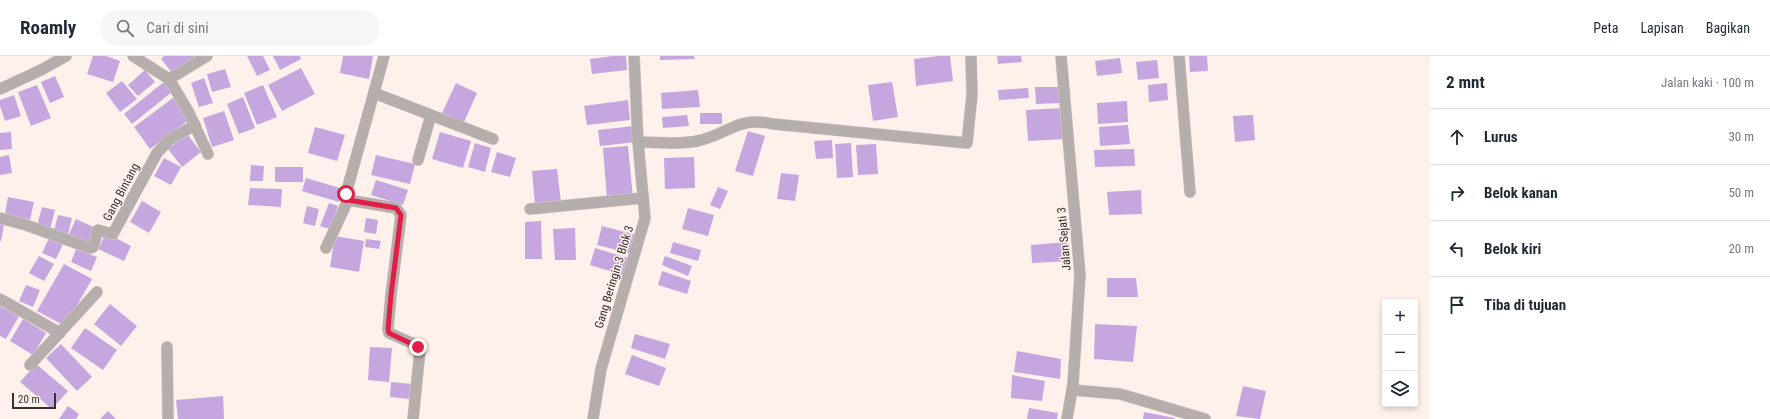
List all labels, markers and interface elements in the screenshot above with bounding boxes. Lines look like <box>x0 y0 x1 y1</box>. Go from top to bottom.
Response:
search box <box>100 10 380 46</box>
text: Roamly <box>20 16 76 39</box>
icon: search <box>114 17 136 39</box>
text: Cari di sini <box>146 19 209 37</box>
text: Peta <box>1593 20 1618 36</box>
text: Lapisan <box>1640 20 1684 36</box>
text: Bagikan <box>1706 20 1750 36</box>
text: 2 mnt <box>1446 72 1485 92</box>
text: Jalan kaki · 100 m <box>1661 75 1754 90</box>
icon: ahead <box>1446 126 1468 148</box>
text: Lurus <box>1484 128 1518 146</box>
text: 30 m <box>1728 129 1754 144</box>
street label: Gang Bintang <box>100 161 142 223</box>
icon: right <box>1446 182 1468 204</box>
text: Belok kanan <box>1484 184 1558 202</box>
route start <box>337 185 355 203</box>
text: 50 m <box>1728 185 1754 200</box>
street label: Jalan Sejati 3 <box>1054 206 1074 271</box>
street label: Gang Beringin 3 Blok 3 <box>592 224 636 330</box>
icon: left <box>1446 238 1468 260</box>
text: Belok kiri <box>1484 240 1541 258</box>
text: 20 m <box>1728 241 1754 256</box>
icon: arrive <box>1446 294 1468 316</box>
text: Tiba di tujuan <box>1484 296 1566 314</box>
map controls <box>1382 299 1418 407</box>
button: + <box>1382 299 1418 335</box>
button: − <box>1382 335 1418 371</box>
route end <box>409 338 427 356</box>
button: layers <box>1382 371 1418 407</box>
scale bar <box>12 391 56 410</box>
text: 20 m <box>18 393 40 406</box>

